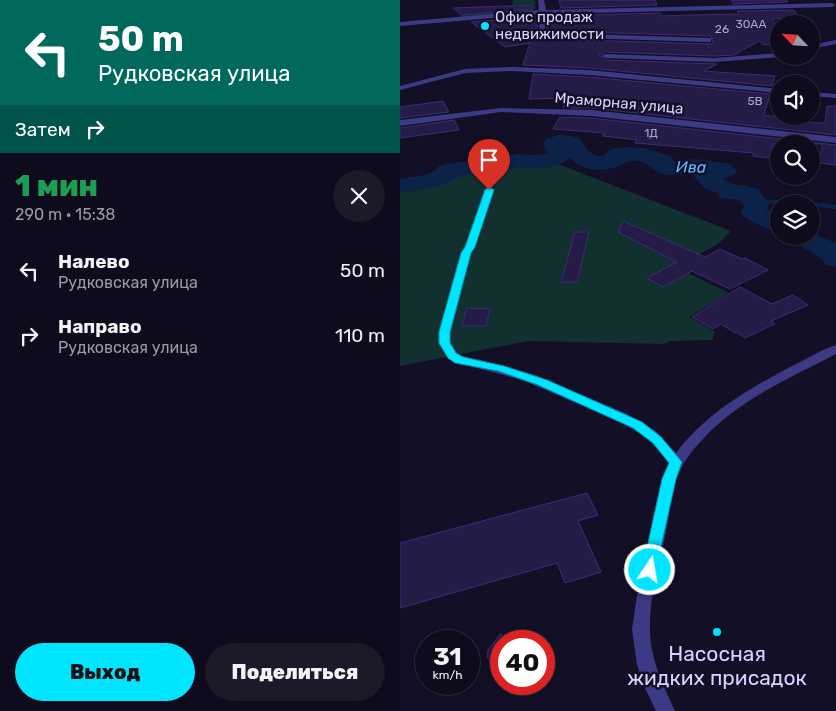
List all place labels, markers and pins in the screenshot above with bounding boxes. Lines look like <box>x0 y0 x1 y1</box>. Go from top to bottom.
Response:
place label: Офис продаж недвижимости <box>495 8 604 43</box>
marker: Офис продаж недвижимости <box>479 20 491 32</box>
pin <box>468 139 510 190</box>
marker: Насосная жидких присадок <box>711 626 723 638</box>
place label: Насосная жидких присадок <box>627 641 807 690</box>

